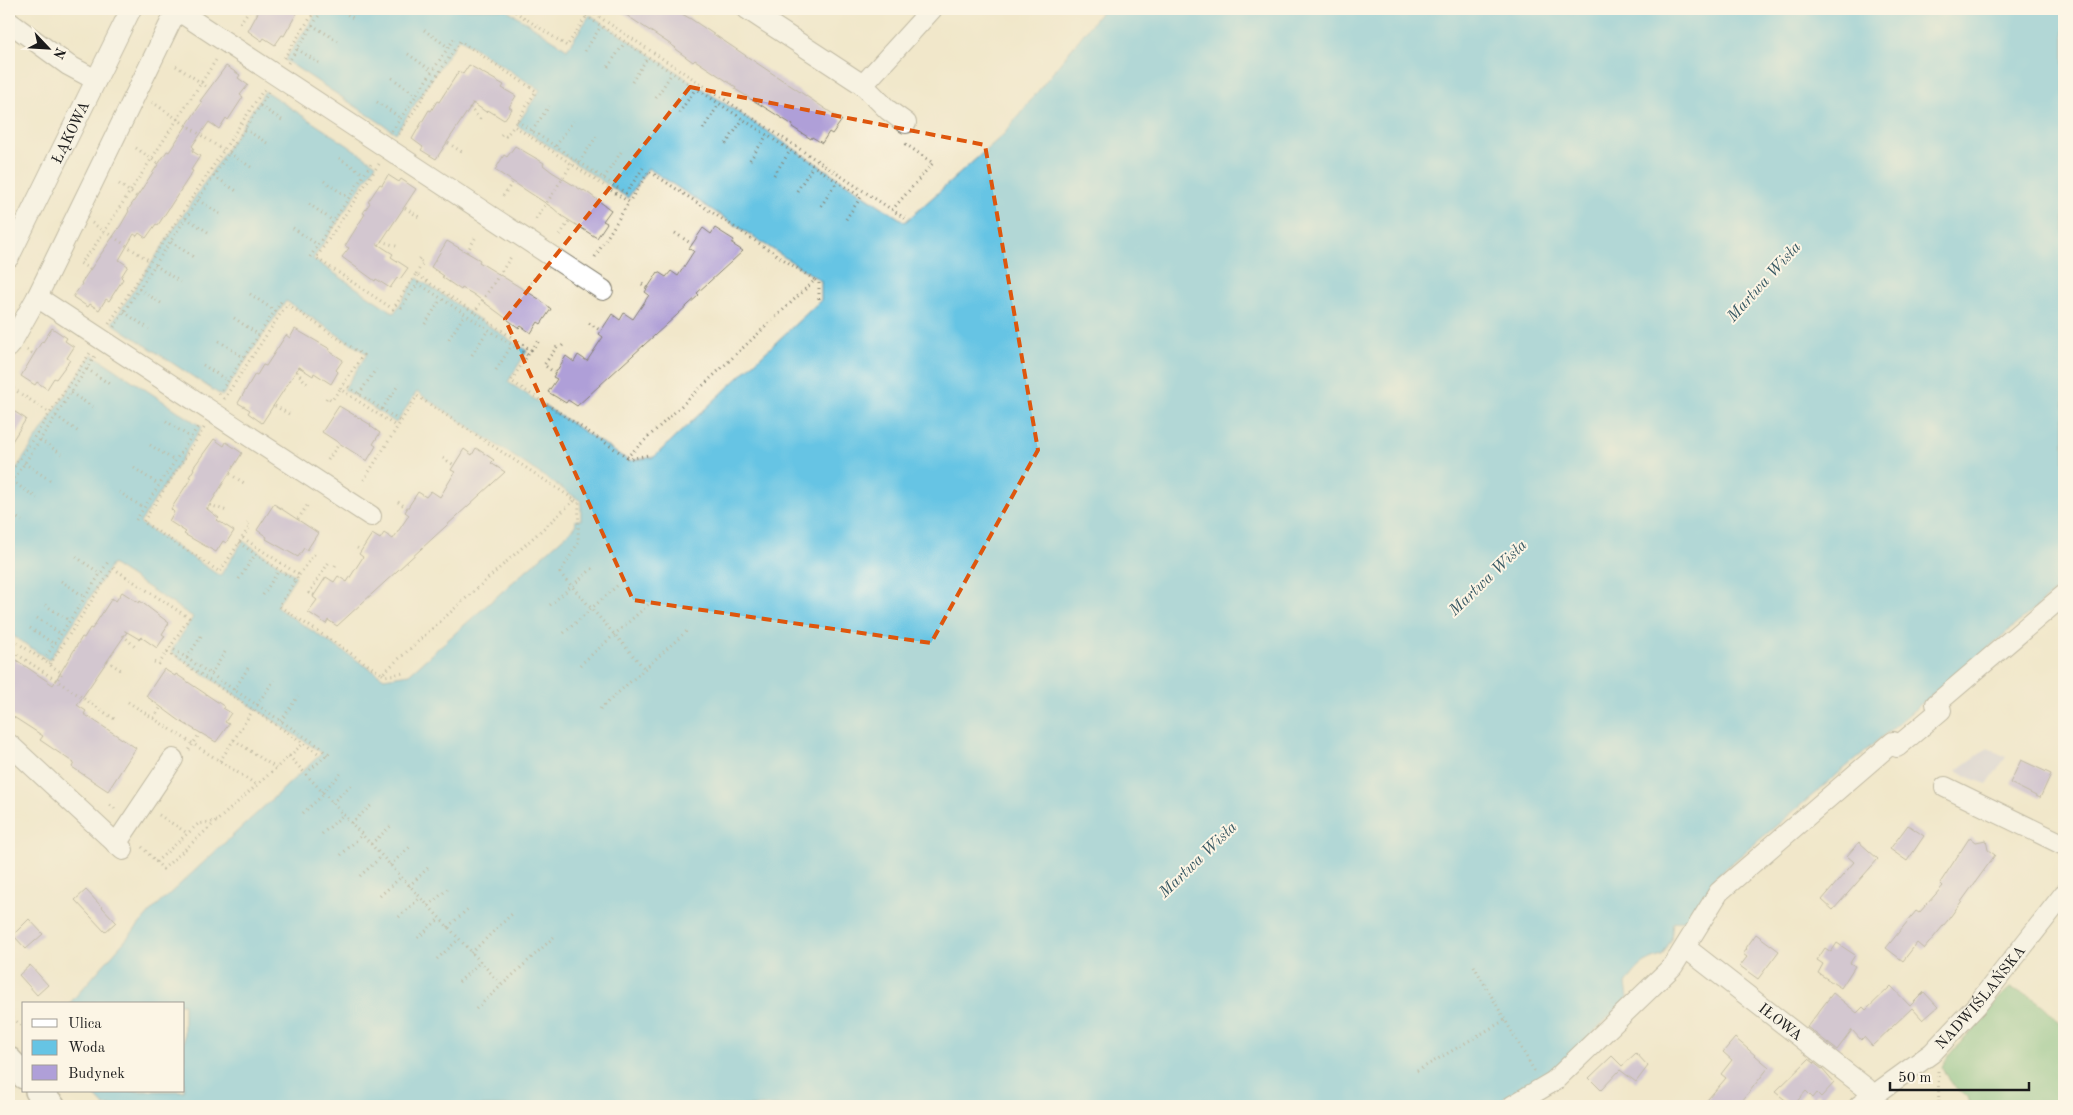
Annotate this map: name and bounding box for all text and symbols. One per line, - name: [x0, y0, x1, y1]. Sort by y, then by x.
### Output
- north arrow: [22, 22, 72, 72]
- text: N: [50, 45, 67, 61]
- street label: ŁĄKOWA: [50, 99, 94, 166]
- water label: Martwa Wisła: [1724, 239, 1805, 326]
- water label: Martwa Wisła: [1446, 537, 1531, 620]
- water label: Martwa Wisła: [1156, 819, 1241, 902]
- street label: NADWIŚLAŃSKA: [1934, 943, 2029, 1053]
- street label: IŁOWA: [1755, 1001, 1805, 1045]
- legend: [22, 1002, 185, 1092]
- text: Ulica: [68, 1017, 102, 1032]
- text: Woda: [68, 1041, 106, 1056]
- scale bar: [1890, 1060, 2029, 1092]
- text: Budynek: [68, 1067, 125, 1082]
- text: 50 m: [1898, 1071, 1932, 1086]

